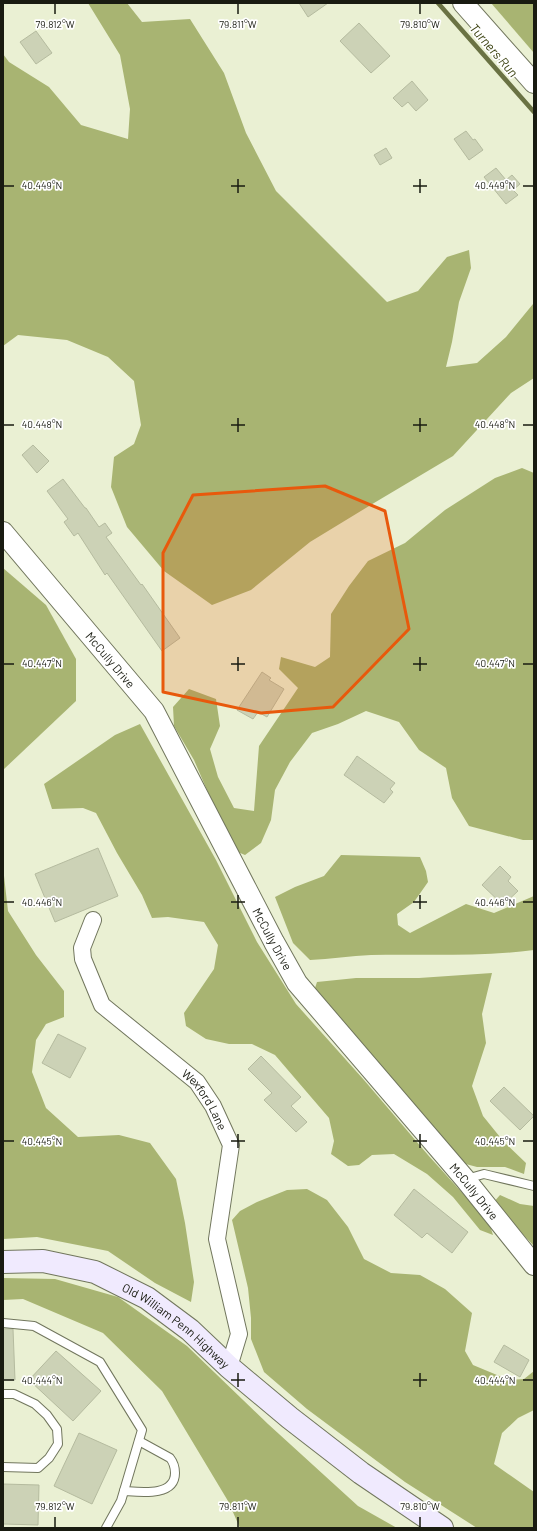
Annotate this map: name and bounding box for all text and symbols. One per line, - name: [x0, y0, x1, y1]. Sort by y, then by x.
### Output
- text: 79.812°W: [35, 18, 75, 30]
- text: 79.811°W: [219, 18, 257, 30]
- text: 79.810°W: [400, 18, 440, 30]
- water label: Turners Run: [466, 20, 522, 80]
- text: 40.449°N: [22, 179, 62, 191]
- text: 40.449°N: [475, 179, 515, 191]
- text: 40.448°N: [22, 418, 62, 430]
- text: 40.448°N: [475, 418, 515, 430]
- street label: McCully Drive: [83, 629, 138, 690]
- text: 40.447°N: [22, 657, 62, 669]
- text: 40.447°N: [475, 657, 515, 669]
- text: 40.446°N: [22, 896, 62, 908]
- text: 40.446°N: [475, 896, 515, 908]
- street label: McCully Drive: [250, 905, 295, 972]
- street label: Wexford Lane: [180, 1066, 230, 1132]
- text: 40.445°N: [22, 1135, 62, 1147]
- text: 40.445°N: [475, 1135, 515, 1147]
- street label: McCully Drive: [447, 1160, 502, 1222]
- street label: Old William Penn Highway: [120, 1280, 233, 1371]
- text: 40.444°N: [21, 1374, 63, 1386]
- text: 40.444°N: [474, 1374, 516, 1386]
- text: 79.812°W: [35, 1500, 75, 1512]
- text: 79.811°W: [219, 1500, 257, 1512]
- text: 79.810°W: [400, 1500, 440, 1512]

